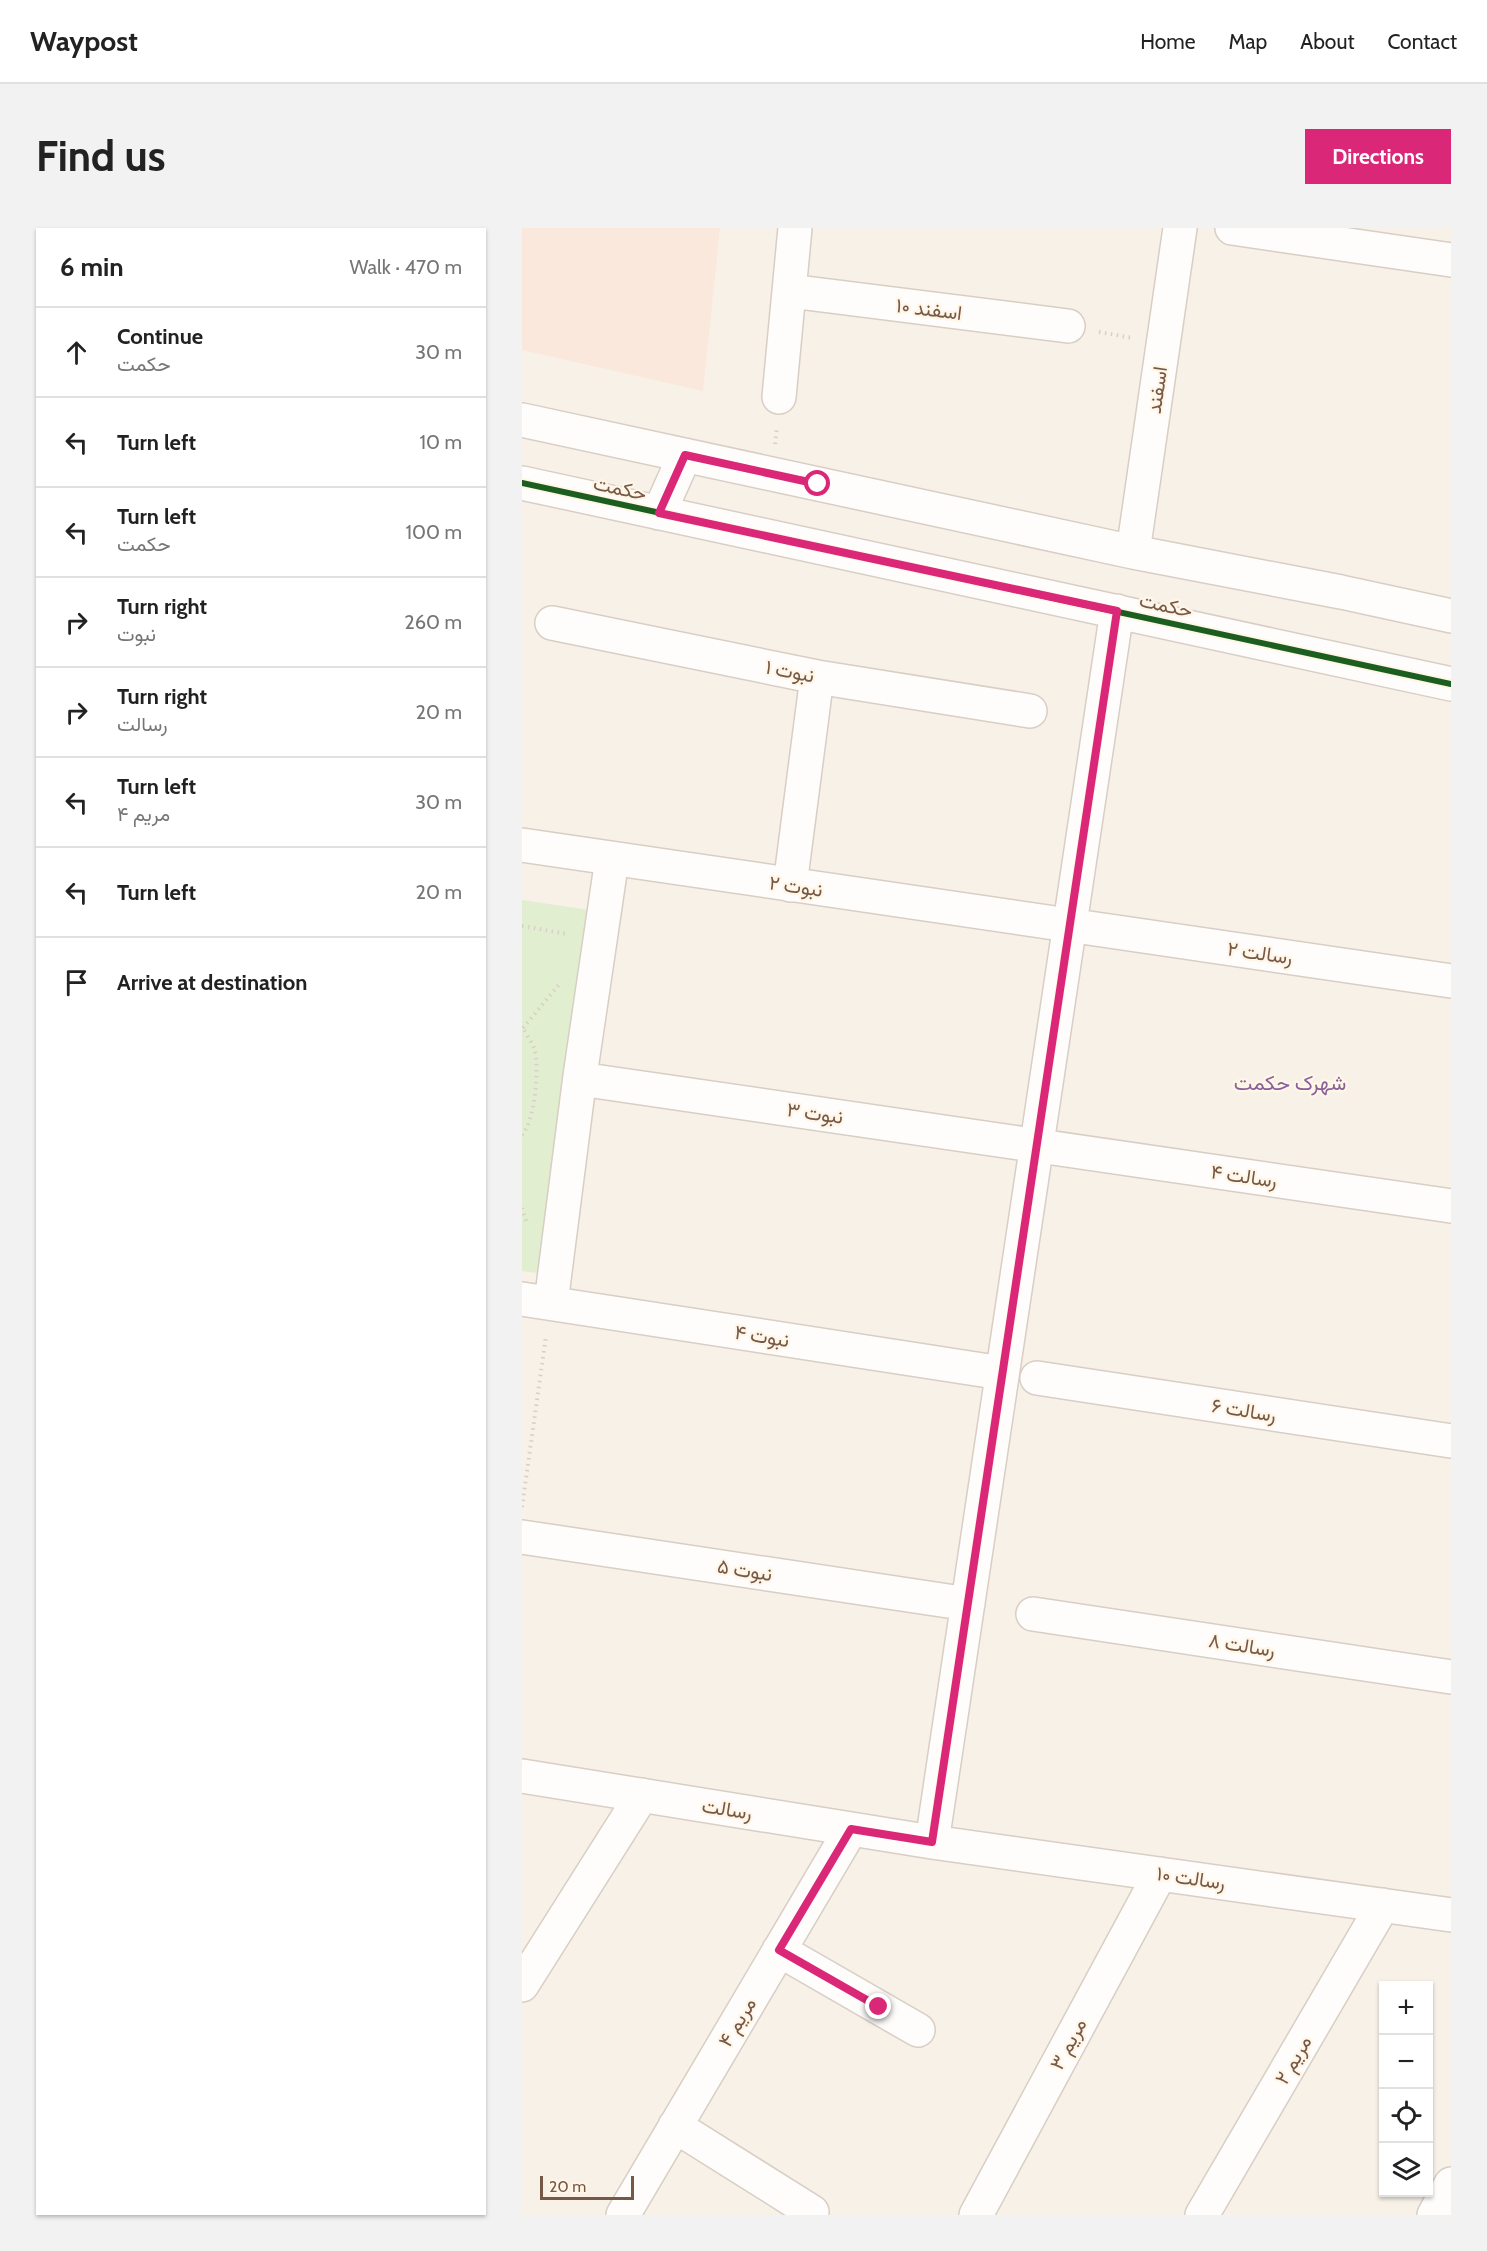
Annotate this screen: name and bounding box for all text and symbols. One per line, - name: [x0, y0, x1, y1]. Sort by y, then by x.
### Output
- text: Waypost: [30, 24, 138, 58]
- text: Home: [1140, 29, 1196, 54]
- text: Map: [1229, 29, 1267, 54]
- text: About: [1300, 29, 1354, 54]
- text: Contact: [1387, 29, 1457, 54]
- button: Directions: [1305, 129, 1451, 184]
- text: Find us: [36, 130, 165, 182]
- text: 6 min: [60, 251, 124, 283]
- text: Walk · 470 m: [349, 255, 462, 279]
- street label: اسفند ۱۰: [895, 293, 963, 325]
- text: Continue: [117, 323, 203, 350]
- icon: ahead: [60, 336, 93, 369]
- text: 30 m: [415, 340, 462, 364]
- text: حکمت: [117, 352, 171, 376]
- street label: اسفند: [1142, 365, 1172, 415]
- icon: left: [60, 426, 93, 459]
- text: Turn left: [117, 429, 196, 456]
- text: 10 m: [419, 430, 462, 454]
- route start: [804, 470, 830, 496]
- street label: حکمت: [591, 471, 649, 505]
- text: Turn left: [117, 503, 196, 530]
- icon: left: [60, 516, 93, 549]
- text: 100 m: [406, 520, 462, 544]
- text: حکمت: [117, 532, 171, 556]
- street label: حکمت: [1137, 588, 1195, 622]
- text: Turn right: [117, 593, 207, 620]
- icon: right: [60, 606, 93, 639]
- text: 260 m: [404, 610, 462, 634]
- text: نبوت: [117, 622, 156, 646]
- street label: نبوت ۱: [763, 655, 816, 688]
- text: Turn right: [117, 683, 207, 710]
- icon: right: [60, 696, 93, 729]
- text: 20 m: [416, 700, 462, 724]
- text: رسالت: [117, 712, 168, 736]
- text: Turn left: [117, 773, 196, 800]
- icon: left: [60, 786, 93, 819]
- text: 30 m: [415, 790, 462, 814]
- text: مریم ۴: [117, 802, 170, 826]
- street label: نبوت ۲: [767, 870, 824, 903]
- icon: left: [60, 876, 93, 909]
- text: Turn left: [117, 879, 196, 906]
- text: 20 m: [416, 880, 462, 904]
- street label: رسالت ۲: [1226, 937, 1294, 970]
- icon: arrive: [60, 966, 93, 999]
- text: Arrive at destination: [117, 969, 307, 996]
- district label: شهرک حکمت: [1234, 1070, 1346, 1096]
- street label: نبوت ۳: [785, 1097, 845, 1130]
- street label: رسالت ۴: [1209, 1159, 1279, 1194]
- street label: نبوت ۴: [733, 1320, 791, 1353]
- street label: رسالت ۶: [1210, 1393, 1278, 1428]
- street label: نبوت ۵: [716, 1554, 774, 1587]
- street label: رسالت ۸: [1207, 1628, 1277, 1663]
- street label: رسالت: [700, 1793, 754, 1826]
- street label: رسالت ۱۰: [1155, 1861, 1227, 1896]
- map controls: [1379, 1981, 1433, 2197]
- button: +: [1379, 1981, 1433, 2035]
- street label: مریم ۴: [713, 1993, 762, 2052]
- route end: [865, 1993, 891, 2019]
- street label: مریم ۳: [1044, 2014, 1092, 2074]
- street label: مریم ۲: [1270, 2031, 1317, 2089]
- button: −: [1379, 2035, 1433, 2089]
- button: locate: [1379, 2089, 1433, 2143]
- button: layers: [1379, 2143, 1433, 2197]
- scale bar: [540, 2173, 634, 2200]
- text: 20 m: [549, 2177, 586, 2196]

